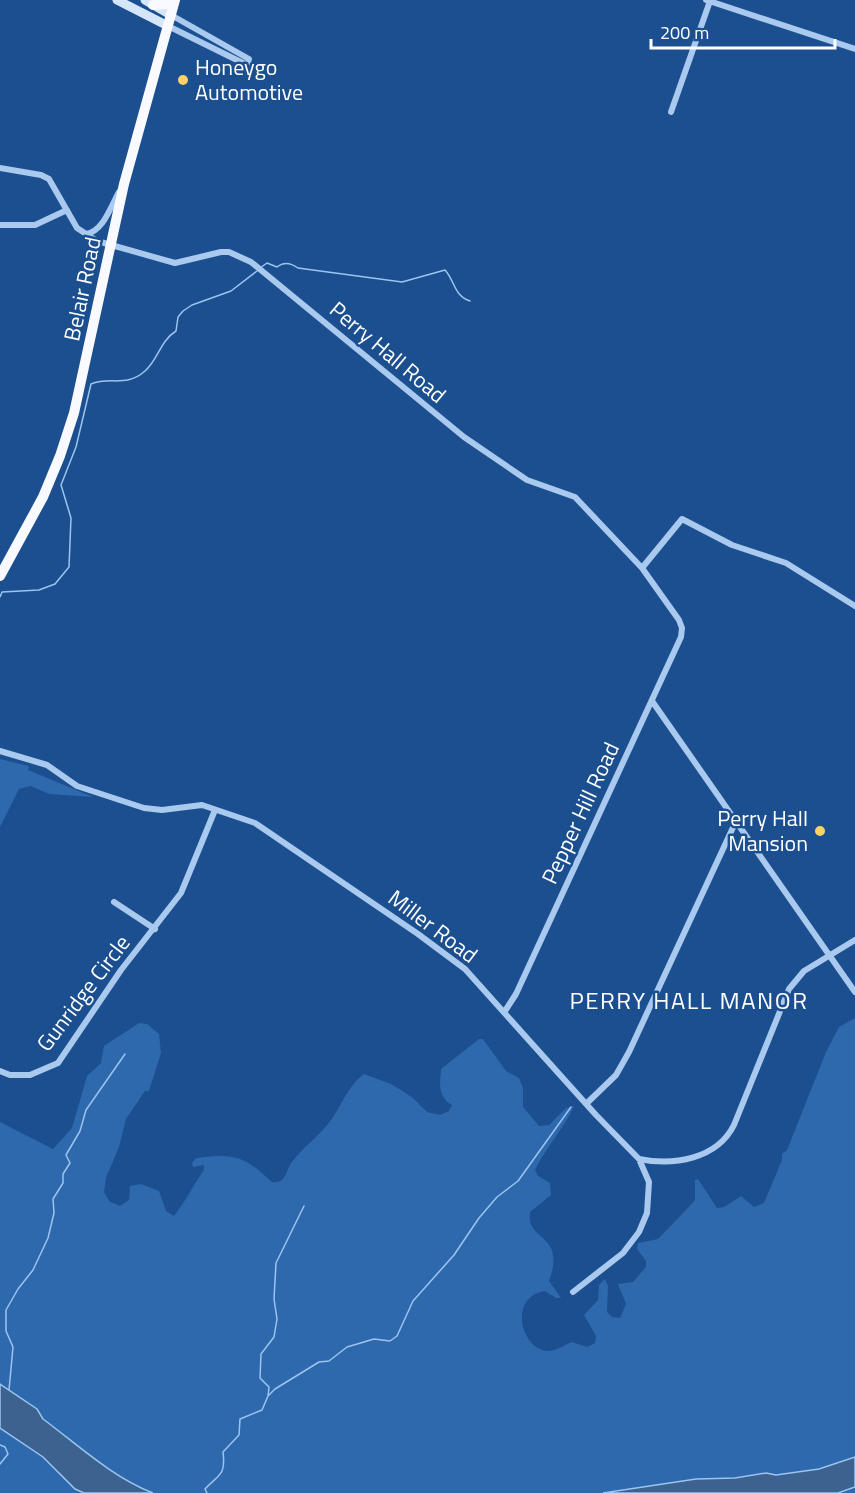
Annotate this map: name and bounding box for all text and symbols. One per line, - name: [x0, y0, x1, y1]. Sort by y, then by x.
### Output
- scale bar: [651, 12, 836, 50]
- text: 200 m: [660, 19, 709, 46]
- place label: Honeygo Automotive: [195, 50, 303, 109]
- marker: Honeygo Automotive: [176, 73, 190, 87]
- street label: Belair Road: [54, 234, 110, 344]
- street label: Perry Hall Road: [322, 293, 454, 411]
- street label: Pepper Hill Road: [532, 736, 628, 890]
- place label: Perry Hall Mansion: [717, 801, 808, 860]
- marker: Perry Hall Mansion: [813, 824, 827, 838]
- street label: Miller Road: [381, 881, 485, 971]
- street label: Gunridge Circle: [28, 928, 138, 1058]
- district label: PERRY HALL MANOR: [570, 982, 808, 1018]

